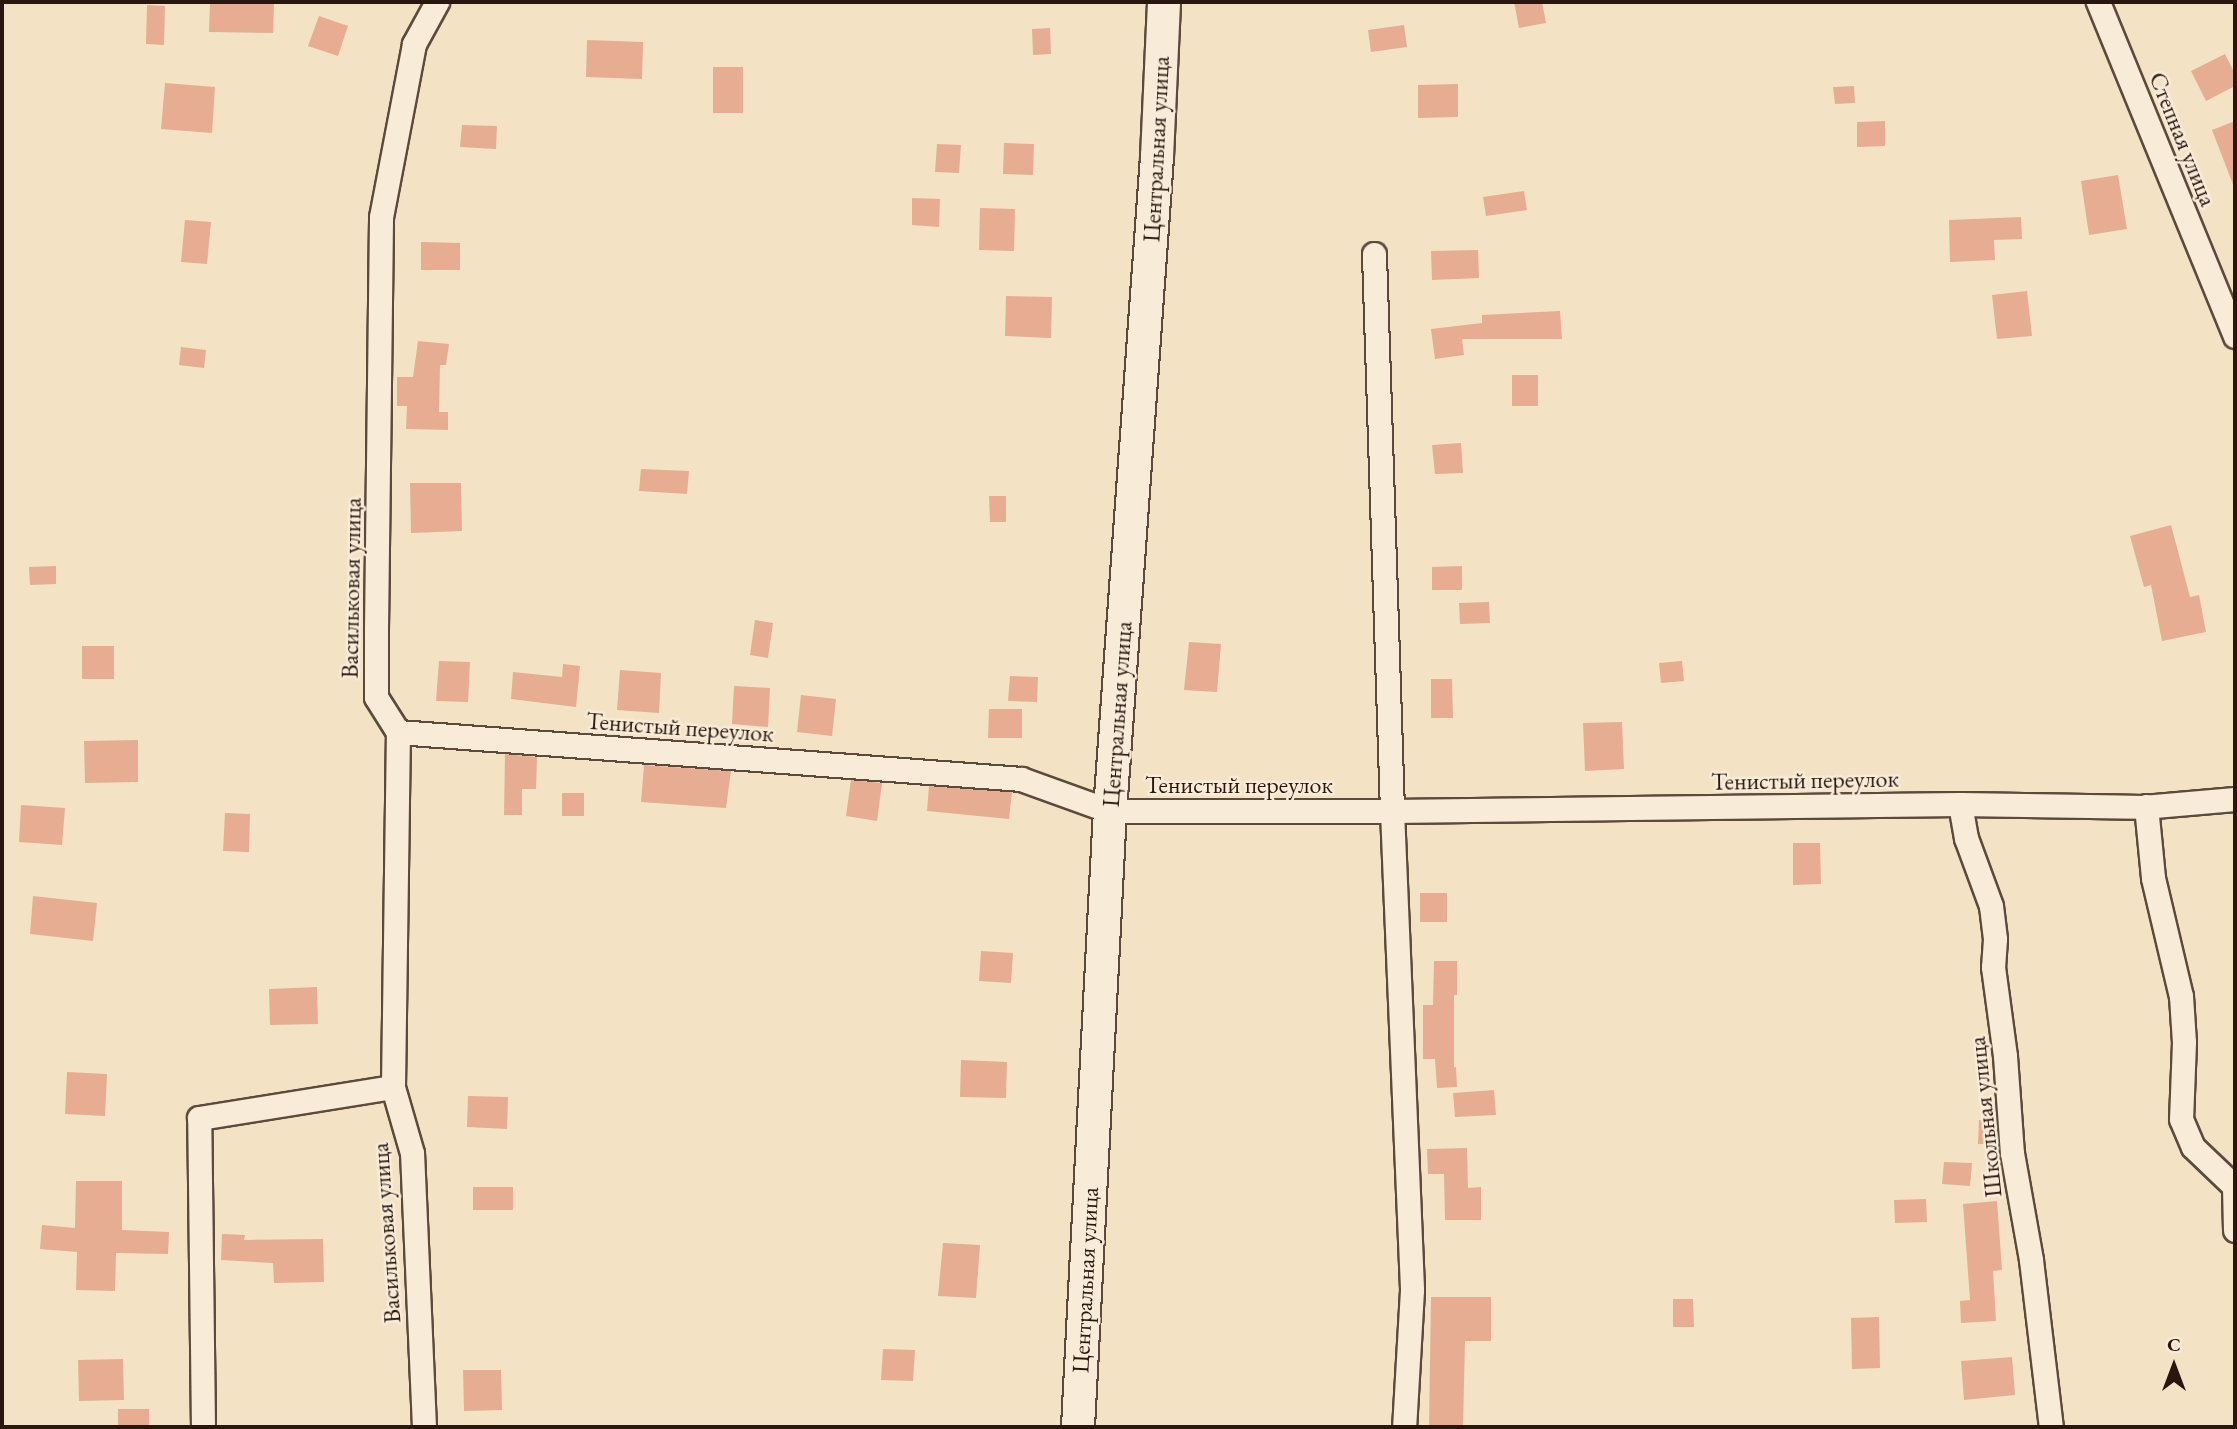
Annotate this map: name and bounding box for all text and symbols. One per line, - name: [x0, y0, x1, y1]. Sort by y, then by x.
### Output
- street label: Центральная улица: [1137, 55, 1175, 243]
- street label: Степная улица: [2143, 68, 2223, 210]
- street label: Васильковая улица: [335, 497, 367, 679]
- street label: Центральная улица: [1096, 620, 1138, 808]
- street label: Тенистый переулок: [585, 706, 775, 748]
- street label: Тенистый переулок: [1711, 764, 1899, 796]
- street label: Тенистый переулок: [1145, 771, 1333, 799]
- street label: Школьная улица: [1962, 1035, 2008, 1199]
- street label: Васильковая улица: [365, 1142, 407, 1324]
- street label: Центральная улица: [1066, 1186, 1104, 1374]
- north arrow: [2139, 1331, 2209, 1401]
- text: С: [2167, 1332, 2181, 1357]

